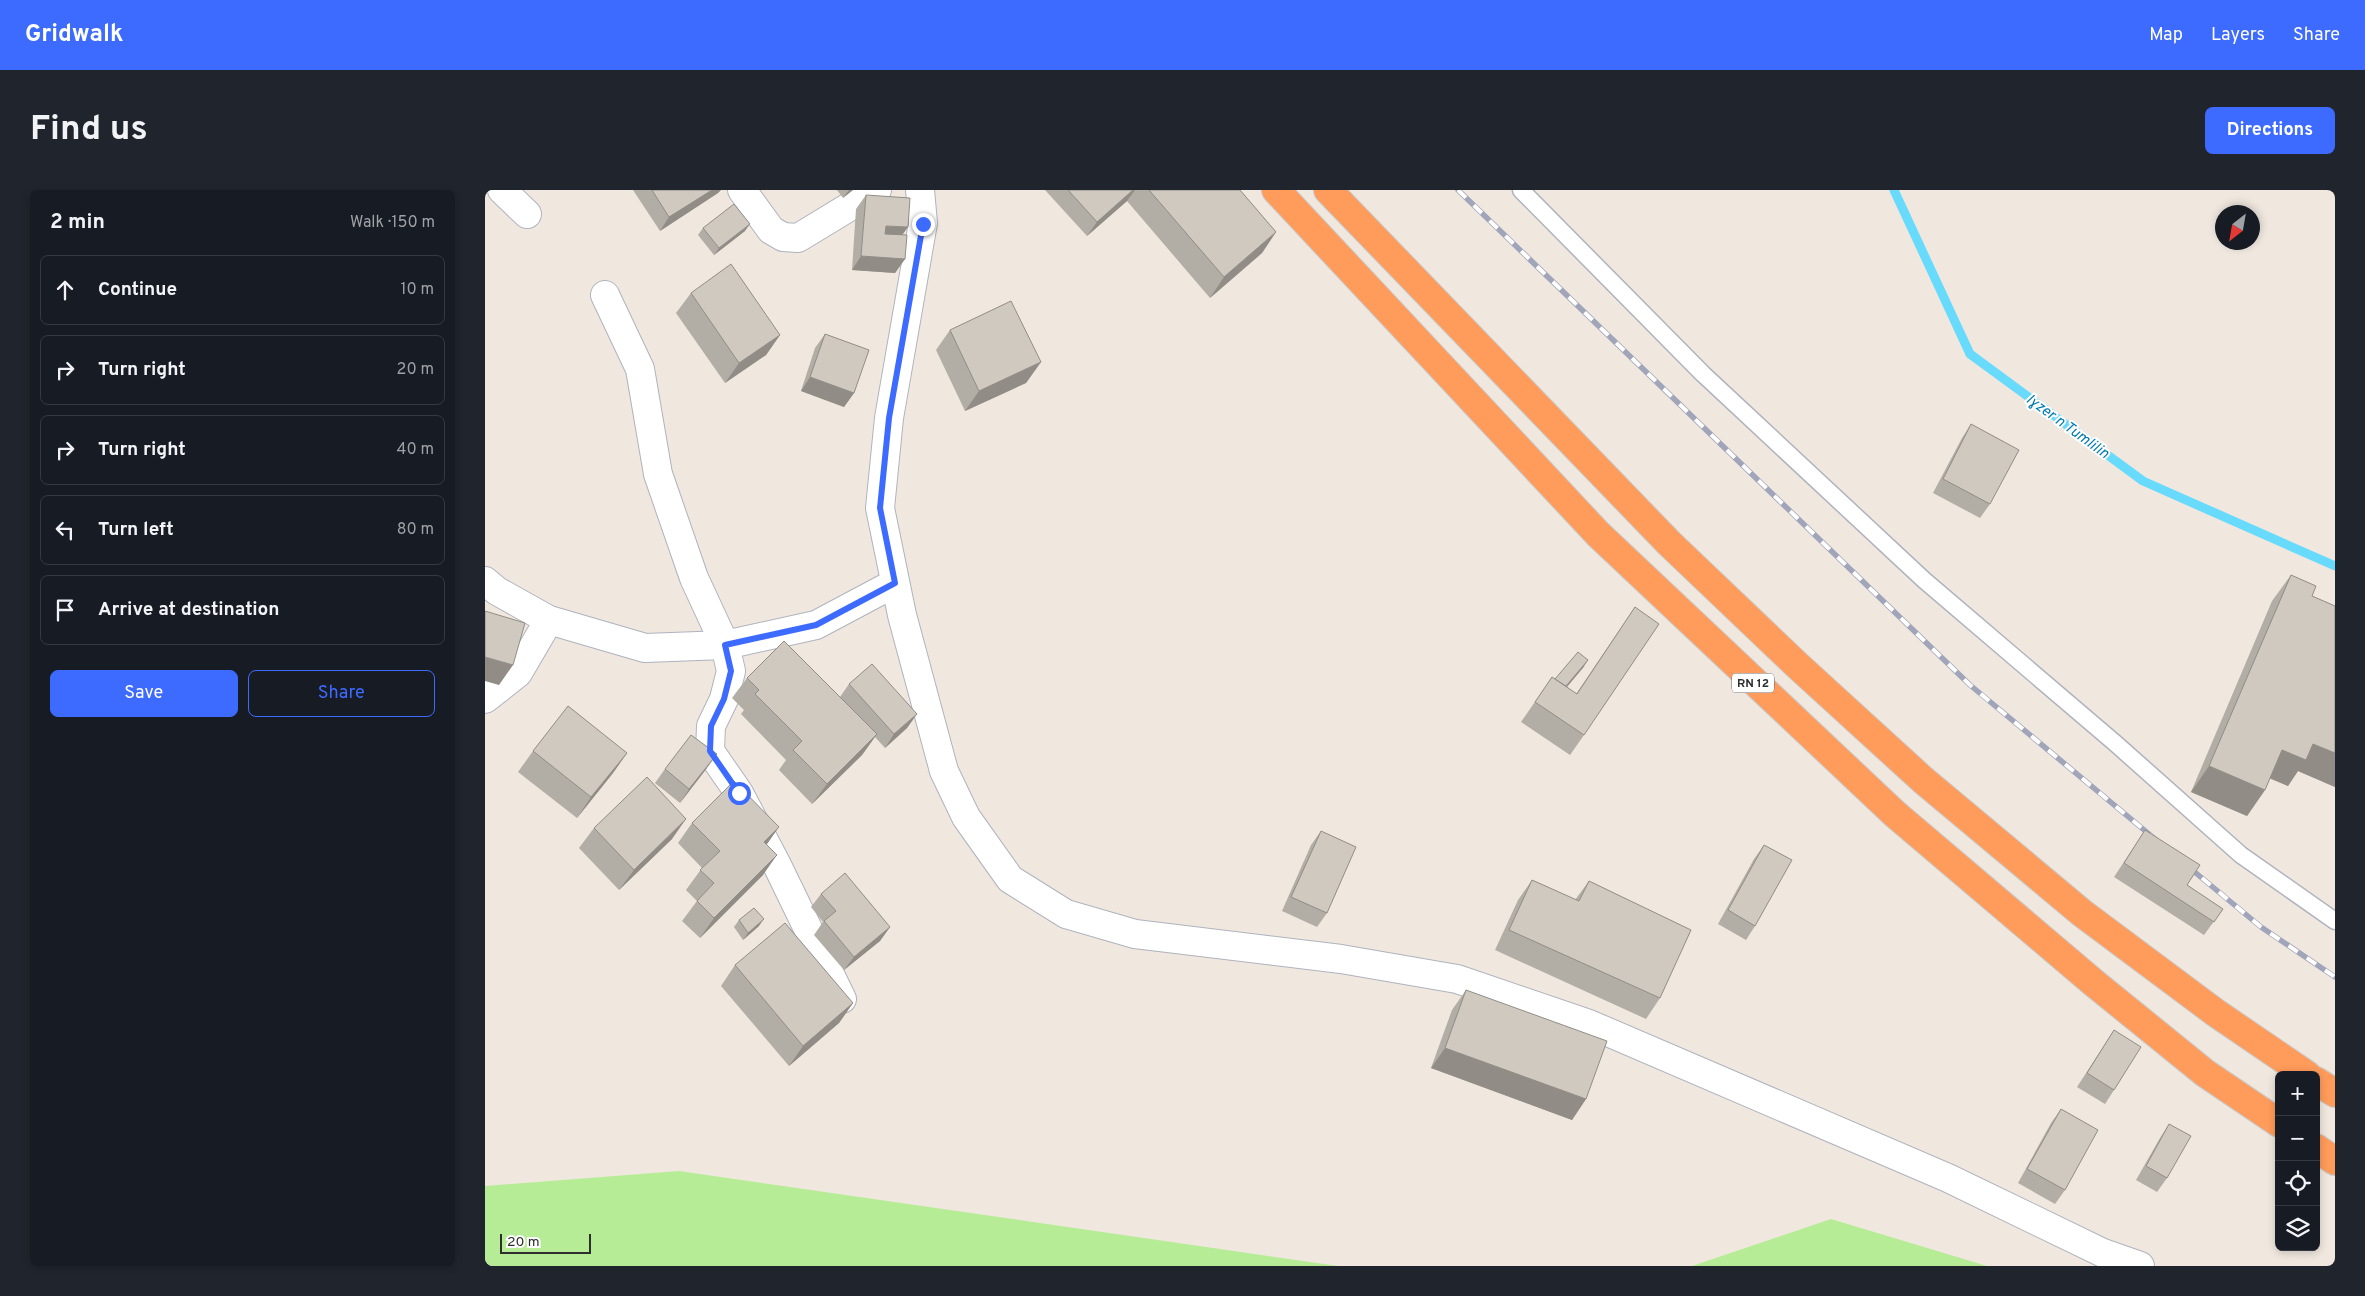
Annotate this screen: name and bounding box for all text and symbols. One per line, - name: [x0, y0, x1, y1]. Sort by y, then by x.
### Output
- text: Gridwalk: [25, 20, 123, 50]
- text: Map: [2149, 24, 2183, 47]
- text: Layers: [2211, 24, 2265, 47]
- text: Share: [2293, 24, 2340, 47]
- button: Directions: [2205, 107, 2335, 154]
- text: Find us: [30, 108, 148, 152]
- north arrow: [2215, 205, 2260, 250]
- text: 2 min: [50, 209, 105, 236]
- text: Walk · 150 m: [350, 213, 435, 233]
- route end: [912, 213, 935, 236]
- icon: ahead: [51, 276, 79, 304]
- text: Continue: [98, 278, 177, 302]
- text: 10 m: [400, 280, 434, 300]
- icon: right: [51, 356, 79, 384]
- text: Turn right: [98, 358, 186, 382]
- text: 20 m: [397, 360, 434, 380]
- water label: Iɣzer n Tumlilin: [2022, 391, 2112, 464]
- icon: right: [51, 436, 79, 464]
- text: Turn right: [98, 438, 186, 462]
- text: 40 m: [396, 440, 434, 460]
- icon: left: [51, 516, 79, 544]
- text: Turn left: [98, 518, 174, 542]
- text: 80 m: [397, 520, 434, 540]
- icon: arrive: [51, 596, 79, 624]
- text: Arrive at destination: [98, 598, 279, 622]
- button: Save: [50, 670, 238, 717]
- button: Share: [248, 670, 435, 717]
- road number: RN 12: [1732, 673, 1774, 692]
- route start: [728, 782, 751, 805]
- map controls: [2275, 1071, 2320, 1251]
- button: +: [2275, 1071, 2320, 1116]
- button: −: [2275, 1116, 2320, 1161]
- button: locate: [2275, 1161, 2320, 1206]
- button: layers: [2275, 1206, 2320, 1251]
- scale bar: [500, 1231, 591, 1254]
- text: 20 m: [507, 1234, 540, 1251]

